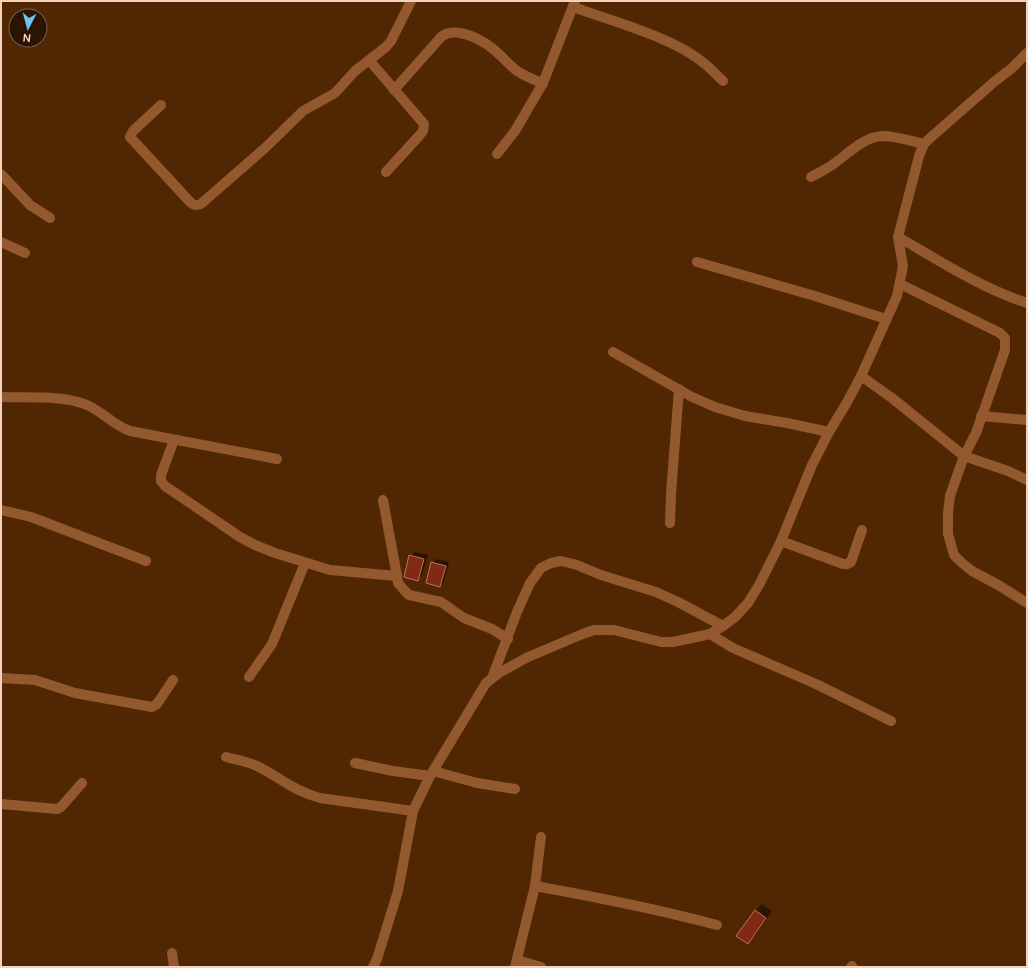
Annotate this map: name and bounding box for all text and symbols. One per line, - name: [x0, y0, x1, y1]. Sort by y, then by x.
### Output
- north arrow: [8, 8, 48, 48]
- text: N: [22, 31, 32, 45]

